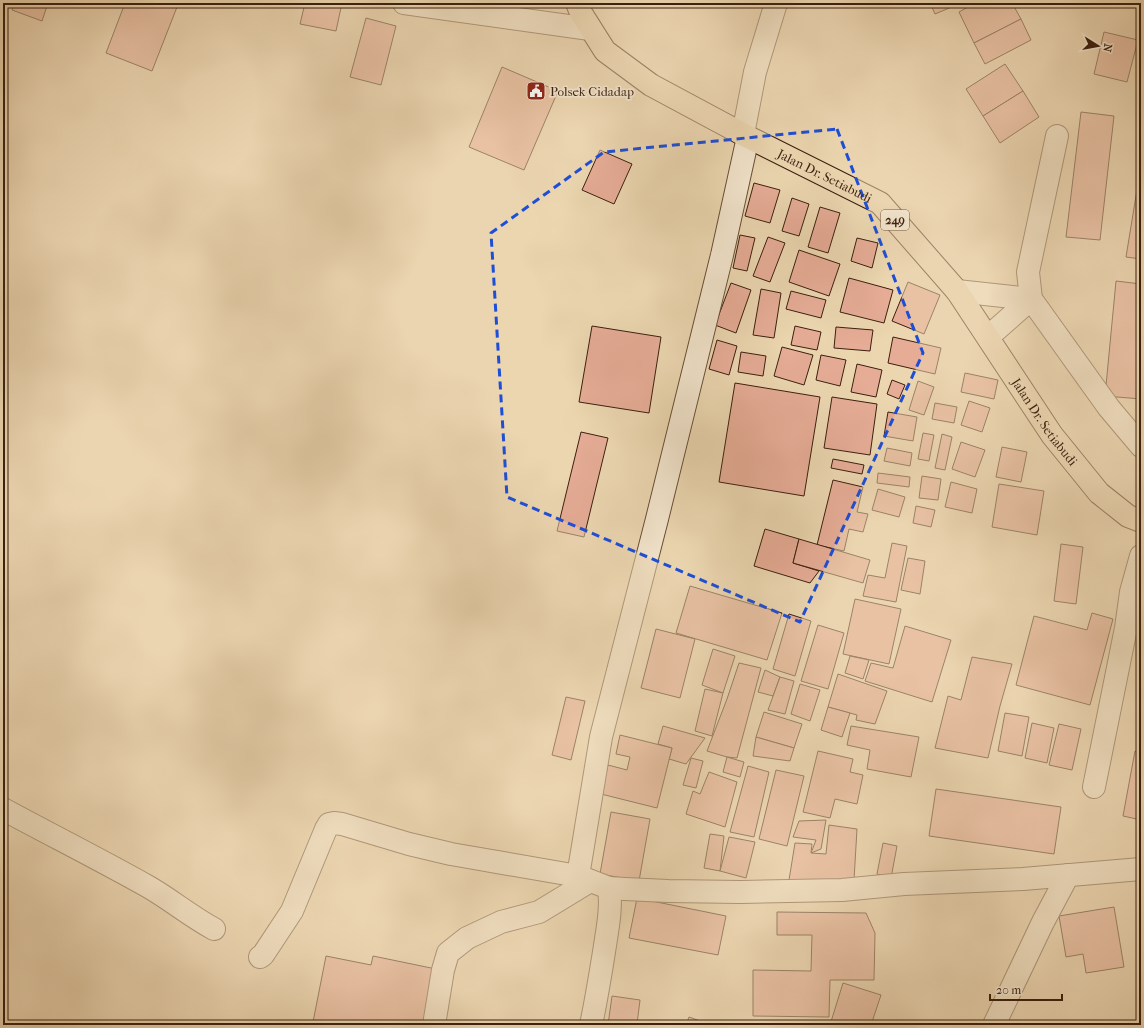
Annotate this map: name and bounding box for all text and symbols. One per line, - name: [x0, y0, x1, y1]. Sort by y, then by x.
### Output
- north arrow: [1078, 26, 1118, 66]
- text: N: [1100, 42, 1115, 54]
- public building icon: Polsek Cidadap: [525, 80, 547, 102]
- place label: Polsek Cidadap: [550, 84, 634, 99]
- street label: Jalan Dr. Setiabudi: [774, 145, 875, 205]
- road number: 249: [881, 210, 909, 230]
- street label: Jalan Dr. Setiabudi: [1008, 374, 1081, 468]
- scale bar: [990, 976, 1062, 1002]
- text: 20 m: [996, 983, 1021, 997]

